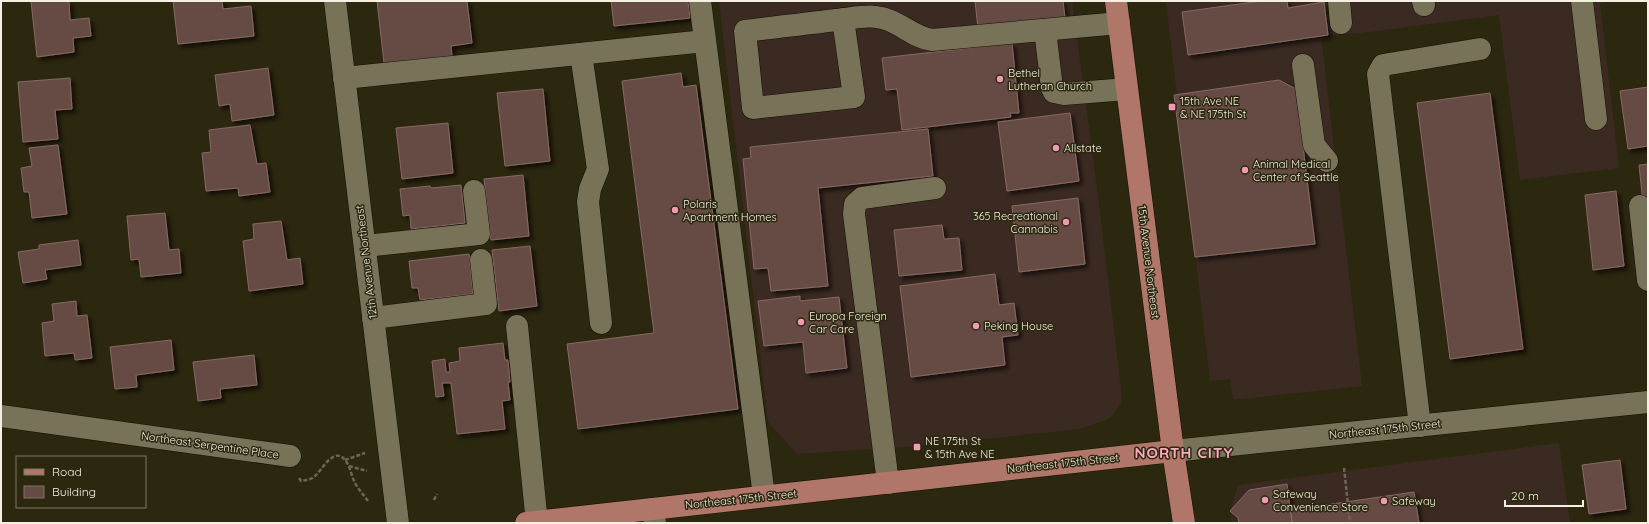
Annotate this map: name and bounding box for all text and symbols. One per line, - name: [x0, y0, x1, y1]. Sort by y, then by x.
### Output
- place label: Bethel Lutheran Church: [1008, 66, 1092, 93]
- marker: Bethel Lutheran Church: [995, 74, 1005, 84]
- place label: 15th Ave NE & NE 175th St: [1180, 94, 1247, 121]
- marker: 15th Ave NE & NE 175th St: [1167, 102, 1177, 112]
- place label: Allstate: [1064, 141, 1102, 155]
- marker: Allstate: [1051, 143, 1061, 153]
- place label: Animal Medical Center of Seattle: [1253, 157, 1339, 184]
- marker: Animal Medical Center of Seattle: [1240, 165, 1250, 175]
- place label: Polaris Apartment Homes: [683, 197, 777, 224]
- street label: 12th Avenue Northeast: [352, 204, 380, 320]
- street label: 15th Avenue Northeast: [1135, 204, 1163, 320]
- marker: Polaris Apartment Homes: [670, 205, 680, 215]
- place label: 365 Recreational Cannabis: [973, 209, 1058, 236]
- marker: 365 Recreational Cannabis: [1061, 217, 1071, 227]
- place label: Europa Foreign Car Care: [809, 309, 887, 336]
- marker: Europa Foreign Car Care: [796, 317, 806, 327]
- place label: Peking House: [984, 319, 1053, 333]
- marker: Peking House: [971, 321, 981, 331]
- street label: Northeast 175th Street: [1328, 416, 1442, 442]
- street label: Northeast Serpentine Place: [140, 428, 280, 462]
- place label: NE 175th St & 15th Ave NE: [925, 434, 995, 461]
- marker: NE 175th St & 15th Ave NE: [912, 442, 922, 452]
- district label: NORTH CITY: [1135, 443, 1233, 462]
- street label: Northeast 175th Street: [1006, 450, 1120, 476]
- legend: [16, 456, 146, 508]
- text: Road: [52, 464, 82, 479]
- scale bar: [1505, 482, 1583, 508]
- text: Building: [52, 484, 96, 499]
- street label: Northeast 175th Street: [684, 486, 798, 512]
- place label: Safeway Convenience Store: [1273, 487, 1368, 514]
- text: 20 m: [1511, 488, 1539, 503]
- place label: Safeway: [1392, 494, 1436, 508]
- marker: Safeway Convenience Store: [1260, 495, 1270, 505]
- marker: Safeway: [1379, 496, 1389, 506]

